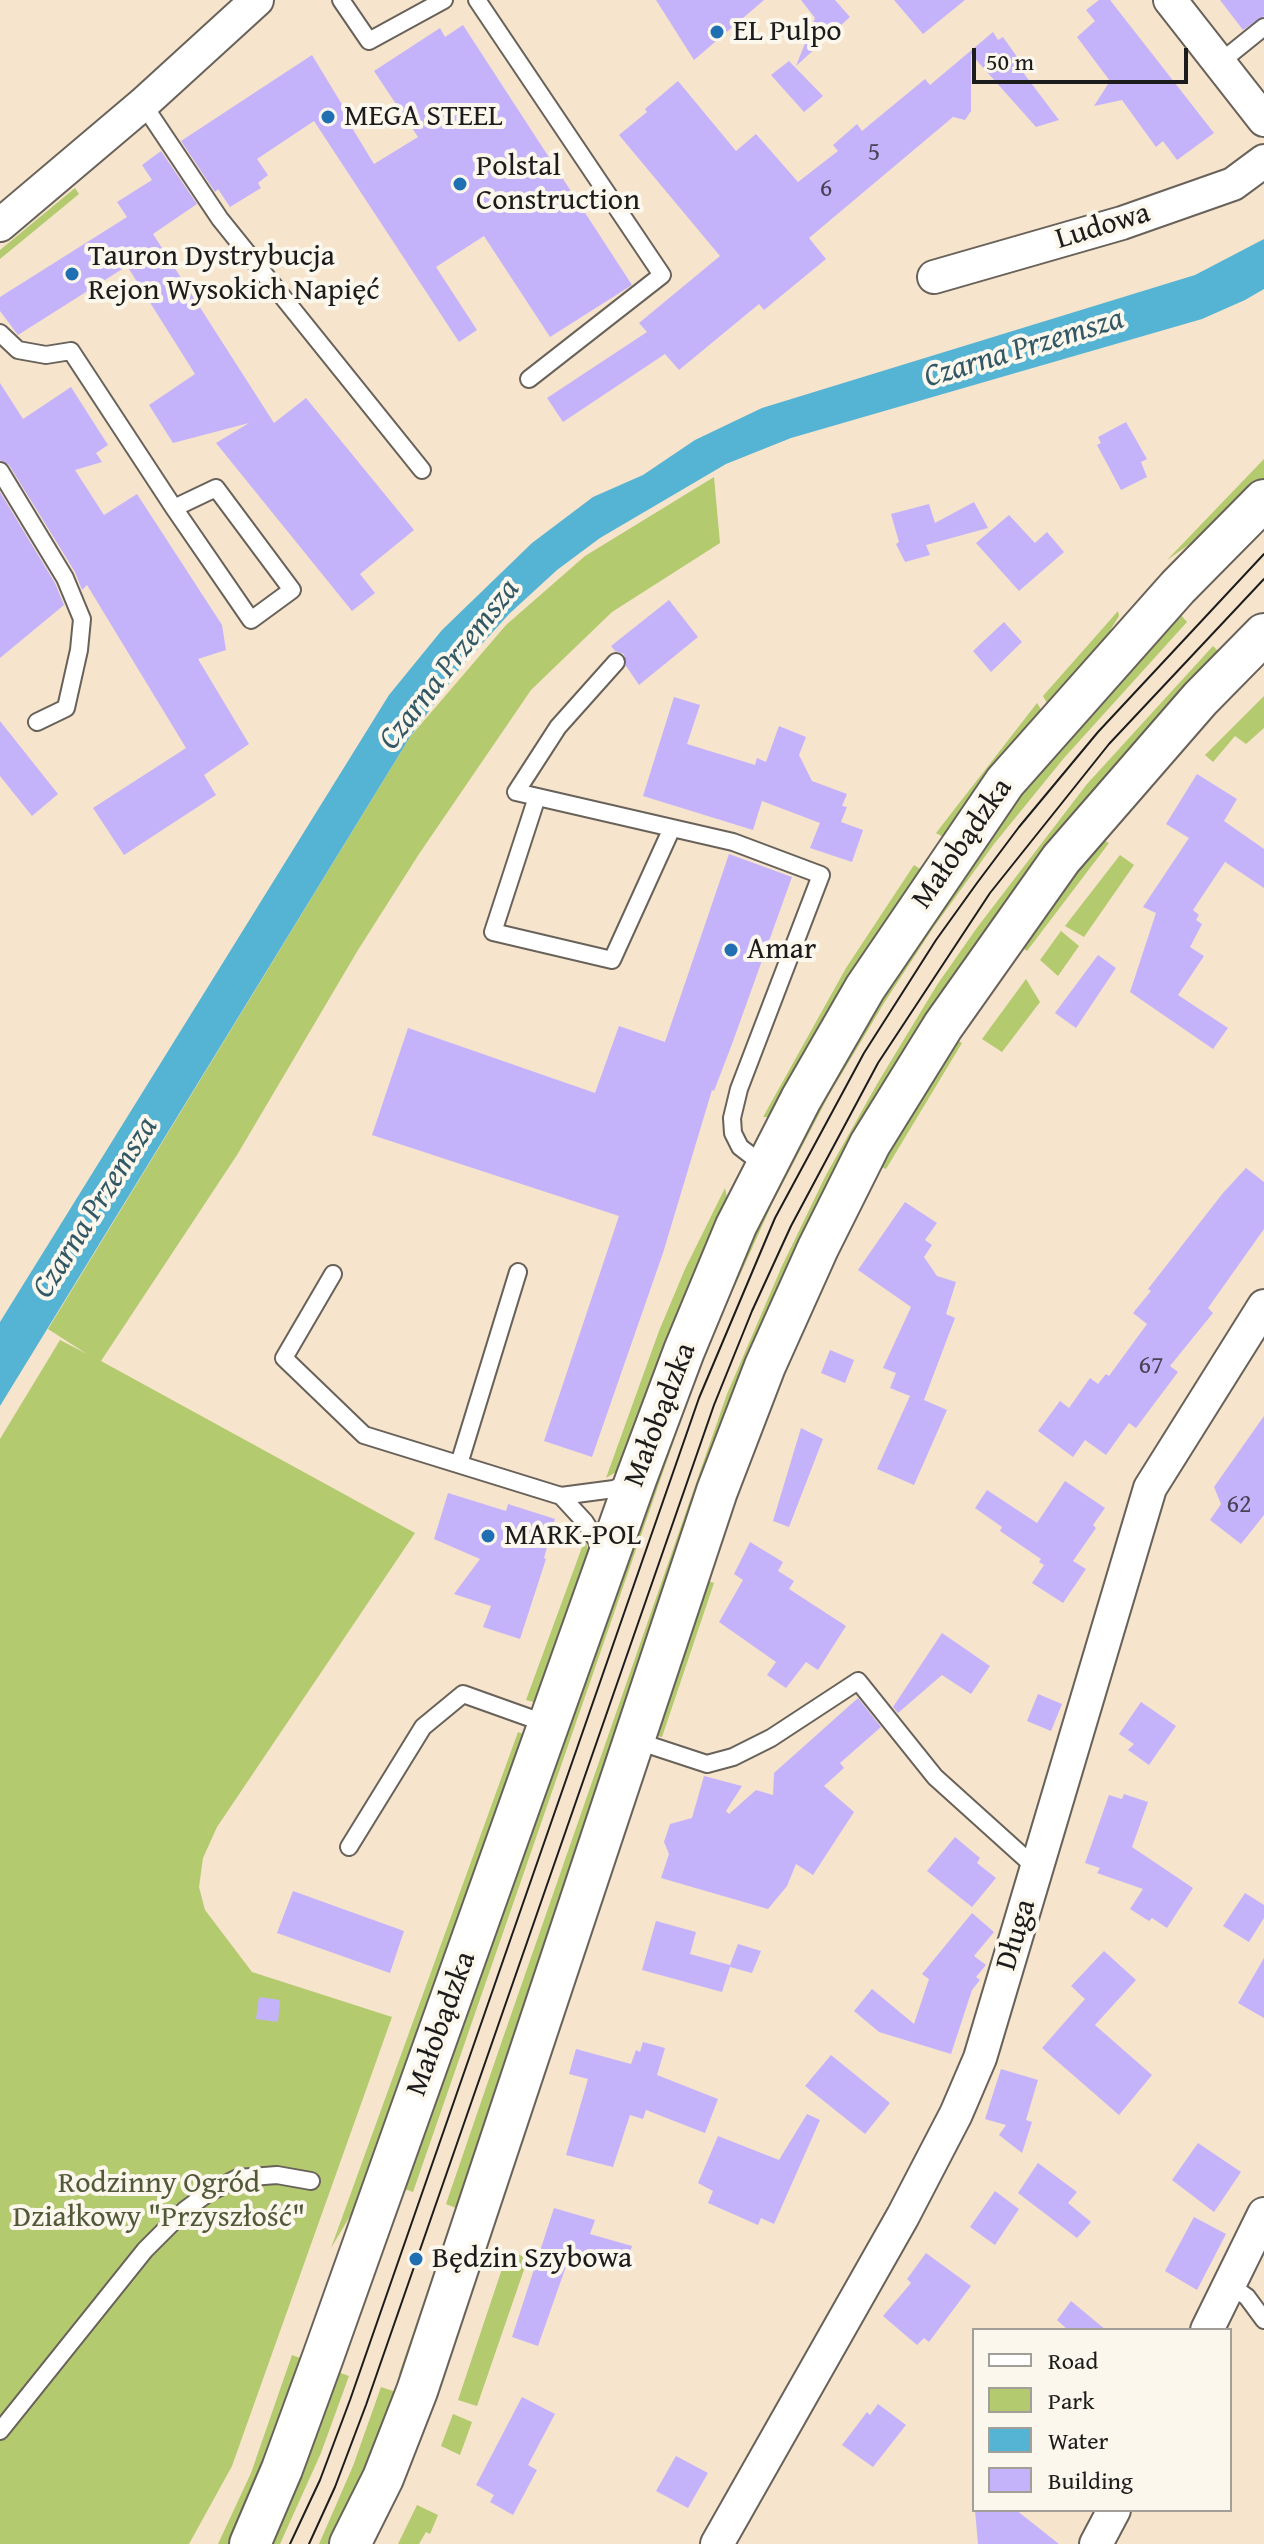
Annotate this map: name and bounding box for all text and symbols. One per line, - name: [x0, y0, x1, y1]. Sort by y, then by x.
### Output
- place label: EL Pulpo: [733, 14, 842, 50]
- marker: EL Pulpo: [708, 23, 726, 41]
- scale bar: [976, 32, 1192, 82]
- text: 50 m: [986, 44, 1034, 79]
- place label: MEGA STEEL: [344, 99, 503, 135]
- marker: MEGA STEEL: [319, 108, 337, 126]
- house number: 5: [868, 137, 880, 169]
- place label: Polstal Construction: [476, 149, 640, 220]
- house number: 6: [820, 173, 832, 205]
- marker: Polstal Construction: [451, 175, 469, 193]
- street label: Ludowa: [1051, 196, 1155, 258]
- place label: Tauron Dystrybucja Rejon Wysokich Napięć: [88, 239, 380, 310]
- marker: Tauron Dystrybucja Rejon Wysokich Napięć: [63, 265, 81, 283]
- water label: Czarna Przemsza: [920, 300, 1128, 398]
- water label: Czarna Przemsza: [371, 572, 529, 758]
- street label: Małobądzka: [905, 772, 1021, 916]
- place label: Amar: [747, 932, 816, 968]
- marker: Amar: [722, 941, 740, 959]
- water label: Czarna Przemsza: [25, 1110, 167, 1306]
- street label: Małobądzka: [617, 1338, 705, 1492]
- house number: 67: [1138, 1350, 1164, 1382]
- house number: 62: [1226, 1489, 1252, 1521]
- place label: MARK-POL: [504, 1518, 641, 1554]
- marker: MARK-POL: [479, 1527, 497, 1545]
- street label: Długa: [989, 1895, 1045, 1975]
- street label: Małobądzka: [399, 1947, 485, 2101]
- park label: Rodzinny Ogród Działkowy "Przyszłość": [13, 2166, 305, 2236]
- place label: Będzin Szybowa: [432, 2241, 632, 2277]
- marker: Będzin Szybowa: [407, 2250, 425, 2268]
- legend: [972, 2328, 1232, 2512]
- text: Road: [1048, 2343, 1098, 2378]
- text: Park: [1048, 2383, 1094, 2418]
- text: Water: [1048, 2423, 1108, 2458]
- text: Building: [1048, 2463, 1133, 2498]

